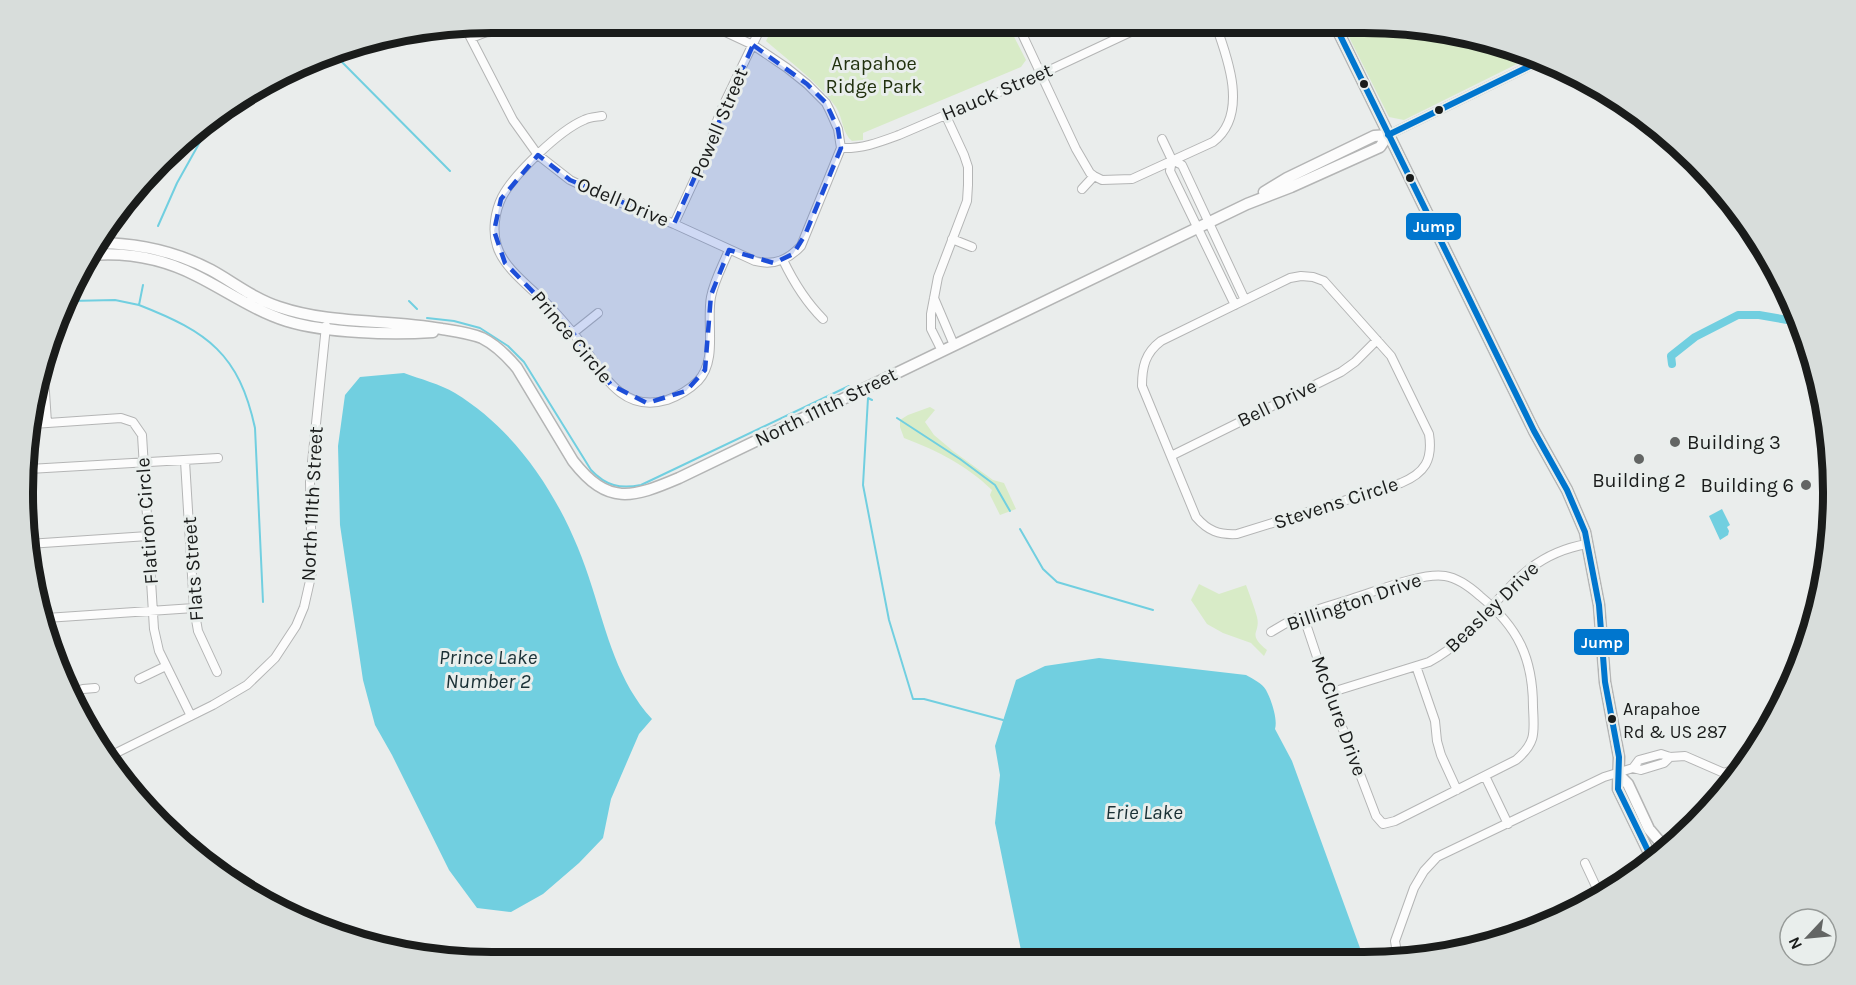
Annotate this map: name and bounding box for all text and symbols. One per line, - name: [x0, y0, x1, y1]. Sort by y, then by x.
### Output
- park label: Arapahoe Ridge Park: [826, 52, 922, 98]
- street label: Hauck Street: [938, 58, 1056, 126]
- street label: Powell Street: [685, 64, 753, 182]
- unlabelled marker: [1358, 78, 1370, 90]
- unlabelled marker: [1433, 104, 1445, 116]
- street label: Odell Drive: [574, 172, 672, 232]
- unlabelled marker: [1404, 172, 1416, 184]
- line badge: Jump: [1405, 212, 1462, 241]
- text: Jump: [1413, 217, 1455, 236]
- street label: Prince Circle: [527, 286, 617, 388]
- street label: North 111th Street: [751, 362, 901, 451]
- street label: Bell Drive: [1234, 374, 1320, 432]
- street label: North 111th Street: [296, 425, 328, 582]
- place label: Building 3: [1687, 431, 1781, 454]
- marker: Building 3: [1668, 435, 1682, 449]
- marker: Building 2: [1632, 452, 1646, 466]
- street label: Flatiron Circle: [131, 457, 163, 585]
- place label: Building 2: [1592, 469, 1686, 492]
- street label: Stevens Circle: [1271, 472, 1401, 534]
- place label: Building 6: [1701, 474, 1794, 497]
- marker: Building 6: [1799, 478, 1813, 492]
- street label: Flats Street: [178, 515, 208, 622]
- street label: Beasley Drive: [1441, 557, 1543, 657]
- street label: Billington Drive: [1284, 568, 1424, 636]
- line badge: Jump: [1573, 628, 1630, 656]
- text: Jump: [1581, 633, 1623, 652]
- water label: Prince Lake Number 2: [439, 645, 538, 693]
- street label: McClure Drive: [1307, 653, 1371, 779]
- place label: Arapahoe Rd & US 287: [1623, 698, 1727, 743]
- marker: Arapahoe Rd & US 287: [1606, 713, 1618, 725]
- water label: Erie Lake: [1105, 800, 1183, 824]
- north arrow: [1778, 907, 1838, 967]
- text: N: [1784, 934, 1806, 953]

